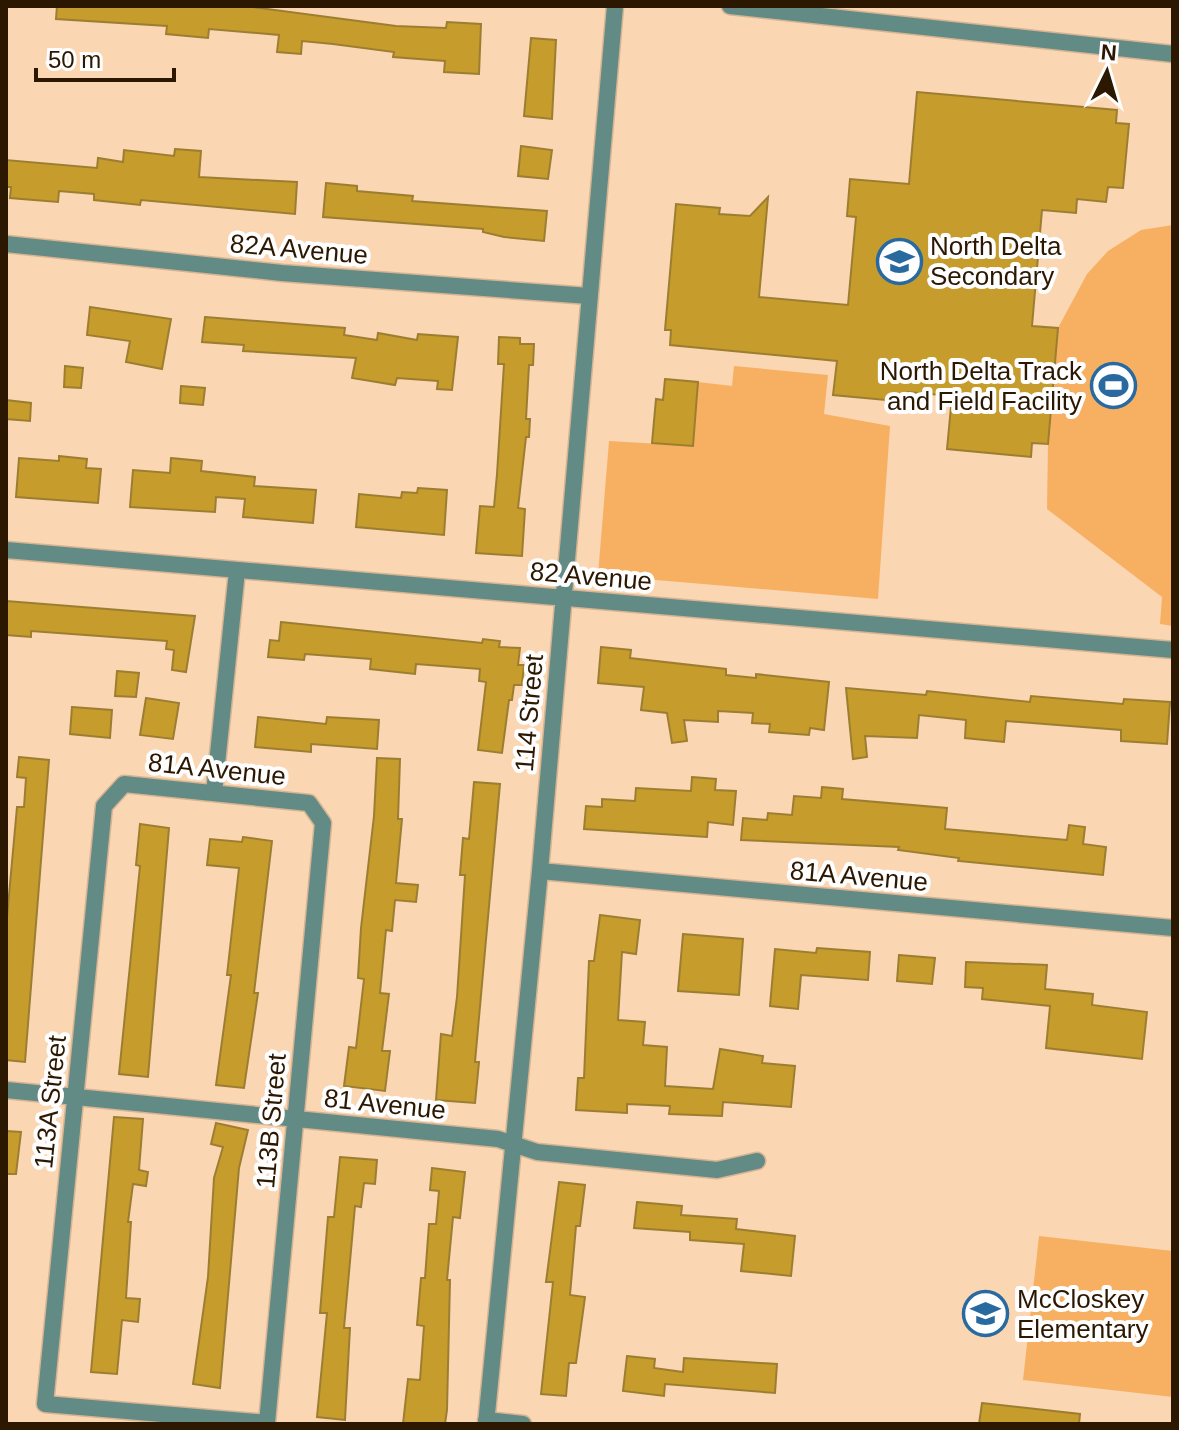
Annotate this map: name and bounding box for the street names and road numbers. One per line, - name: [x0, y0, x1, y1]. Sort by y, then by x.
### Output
- street label: 82A Avenue: [229, 228, 369, 270]
- street label: 82 Avenue: [529, 556, 653, 596]
- street label: 114 Street: [509, 652, 549, 773]
- street label: 81A Avenue: [147, 747, 287, 791]
- street label: 81A Avenue: [789, 855, 929, 897]
- street label: 113A Street: [28, 1033, 72, 1170]
- street label: 113B Street: [250, 1051, 292, 1190]
- street label: 81 Avenue: [323, 1083, 447, 1125]

